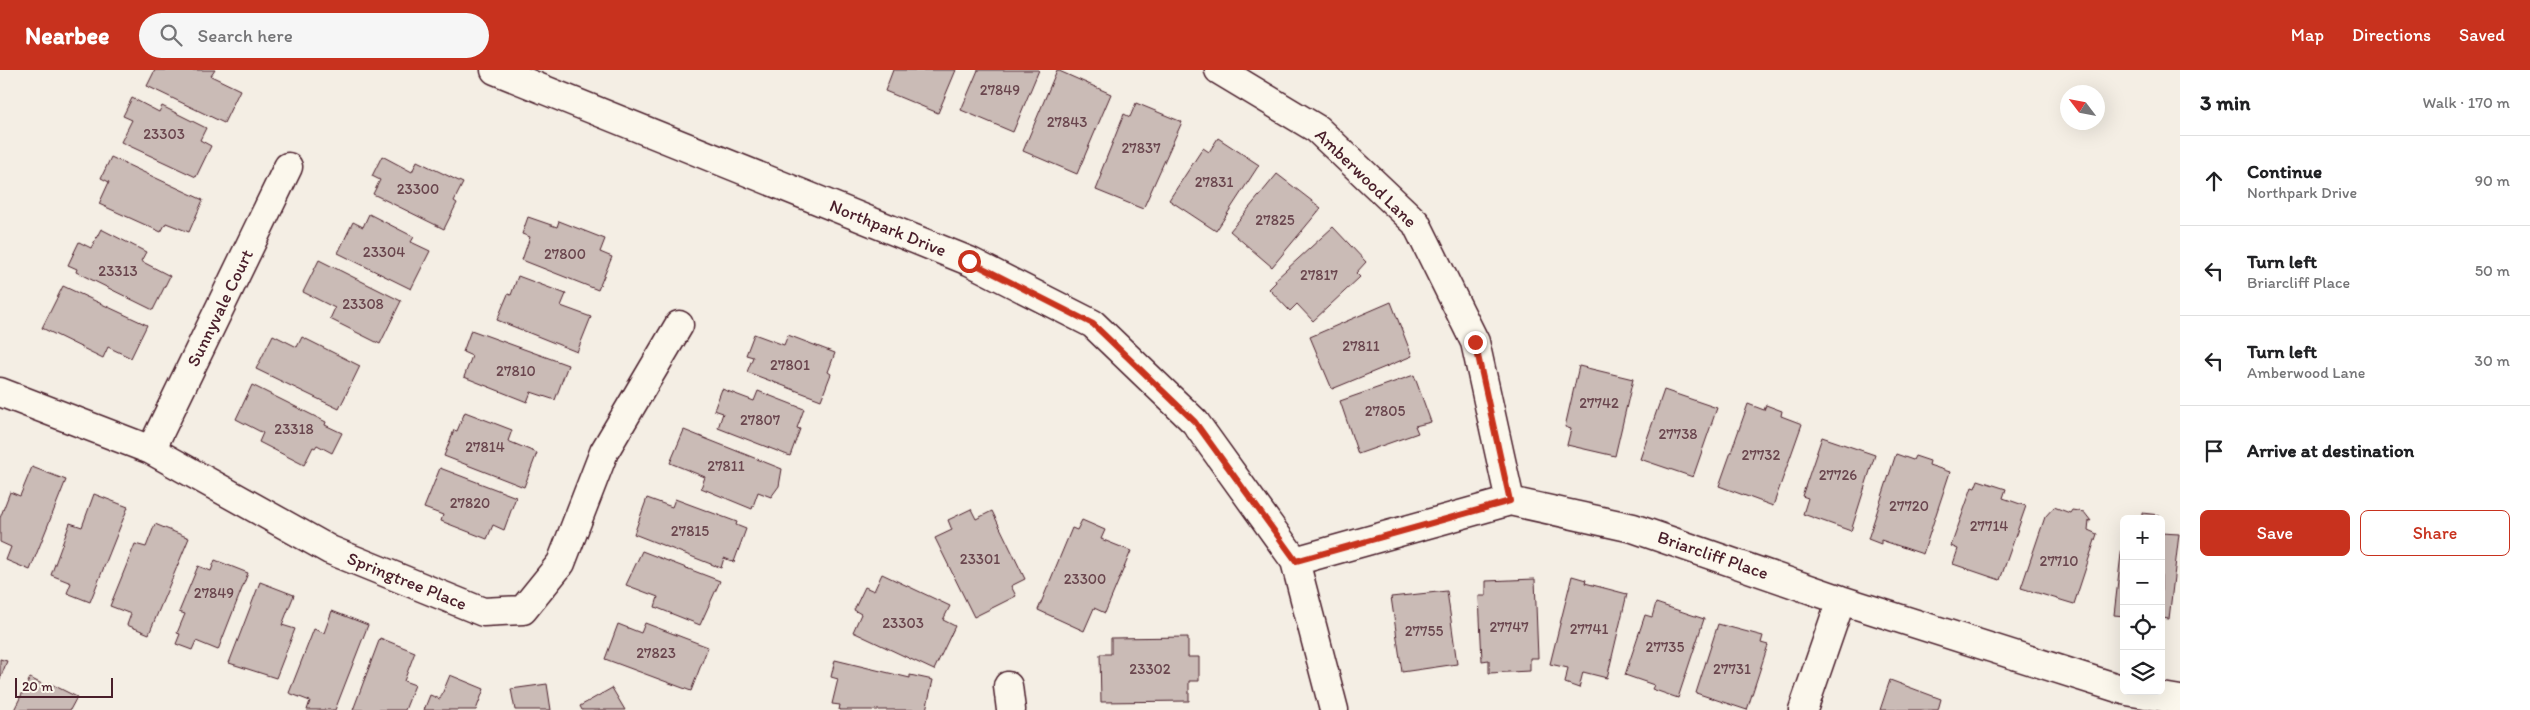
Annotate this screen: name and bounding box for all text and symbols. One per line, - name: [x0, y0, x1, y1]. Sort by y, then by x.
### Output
- search box: [139, 13, 489, 58]
- text: Nearbee: [25, 21, 109, 50]
- icon: search: [157, 21, 185, 49]
- text: Search here: [197, 24, 293, 47]
- text: Map: [2291, 24, 2324, 46]
- text: Directions: [2352, 24, 2431, 46]
- text: Saved: [2459, 24, 2505, 46]
- house number: 27849: [980, 81, 1020, 99]
- north arrow: [2060, 85, 2105, 130]
- text: 3 min: [2200, 90, 2250, 115]
- text: Walk · 170 m: [2423, 93, 2510, 112]
- house number: 27843: [1047, 113, 1087, 131]
- street label: Amberwood Lane: [1310, 124, 1422, 232]
- house number: 23303: [143, 125, 185, 143]
- house number: 27837: [1121, 139, 1161, 157]
- text: Continue: [2247, 160, 2322, 183]
- icon: ahead: [2200, 167, 2228, 195]
- text: 90 m: [2475, 171, 2510, 190]
- house number: 27831: [1195, 173, 1233, 191]
- house number: 23300: [397, 180, 439, 198]
- text: Northpark Drive: [2247, 183, 2357, 202]
- street label: Northpark Drive: [826, 195, 950, 261]
- house number: 27825: [1255, 211, 1295, 229]
- house number: 23304: [363, 243, 405, 261]
- street label: Sunnyvale Court: [182, 245, 258, 370]
- house number: 27800: [544, 245, 586, 263]
- route start: [958, 250, 981, 273]
- text: Turn left: [2247, 250, 2317, 273]
- icon: left: [2200, 257, 2228, 285]
- text: 50 m: [2475, 261, 2510, 280]
- house number: 23313: [98, 262, 138, 280]
- house number: 27817: [1300, 266, 1339, 284]
- text: Briarcliff Place: [2247, 273, 2350, 292]
- house number: 23308: [342, 295, 384, 313]
- route end: [1464, 331, 1487, 354]
- house number: 27811: [1342, 337, 1380, 355]
- text: Turn left: [2247, 340, 2317, 363]
- icon: left: [2200, 347, 2228, 375]
- text: 30 m: [2474, 351, 2510, 370]
- house number: 27801: [770, 356, 810, 374]
- house number: 27810: [496, 362, 536, 380]
- text: Amberwood Lane: [2247, 363, 2365, 382]
- house number: 27742: [1579, 394, 1619, 412]
- house number: 27805: [1365, 402, 1405, 420]
- house number: 27807: [740, 411, 781, 429]
- house number: 23318: [274, 420, 314, 438]
- house number: 27738: [1658, 425, 1698, 443]
- icon: arrive: [2200, 437, 2228, 465]
- house number: 27814: [465, 438, 505, 456]
- text: Arrive at destination: [2247, 439, 2414, 462]
- house number: 27732: [1742, 446, 1781, 464]
- house number: 27811: [707, 457, 745, 475]
- house number: 27726: [1819, 466, 1857, 484]
- house number: 27820: [450, 494, 490, 512]
- house number: 27720: [1889, 497, 1929, 515]
- button: Save: [2200, 510, 2350, 556]
- button: Share: [2360, 510, 2510, 556]
- map controls: [2120, 515, 2165, 695]
- button: +: [2120, 515, 2165, 560]
- house number: 27714: [1970, 517, 2008, 535]
- house number: 27815: [671, 522, 709, 540]
- street label: Briarcliff Place: [1655, 526, 1771, 584]
- street label: Springtree Place: [344, 547, 470, 615]
- house number: 23301: [960, 550, 1000, 568]
- house number: 27710: [2040, 552, 2078, 570]
- button: −: [2120, 560, 2165, 605]
- house number: 23300: [1064, 570, 1106, 588]
- house number: 27849: [194, 584, 234, 602]
- button: locate: [2120, 605, 2165, 650]
- house number: 23303: [882, 614, 924, 632]
- house number: 27747: [1489, 618, 1529, 636]
- house number: 27741: [1570, 620, 1608, 638]
- house number: 27755: [1405, 622, 1443, 640]
- house number: 27735: [1646, 638, 1685, 656]
- house number: 27823: [636, 644, 676, 662]
- button: layers: [2120, 650, 2165, 695]
- house number: 23302: [1129, 660, 1171, 678]
- house number: 27731: [1713, 660, 1751, 678]
- scale bar: [15, 675, 112, 698]
- text: 20 m: [22, 678, 53, 695]

